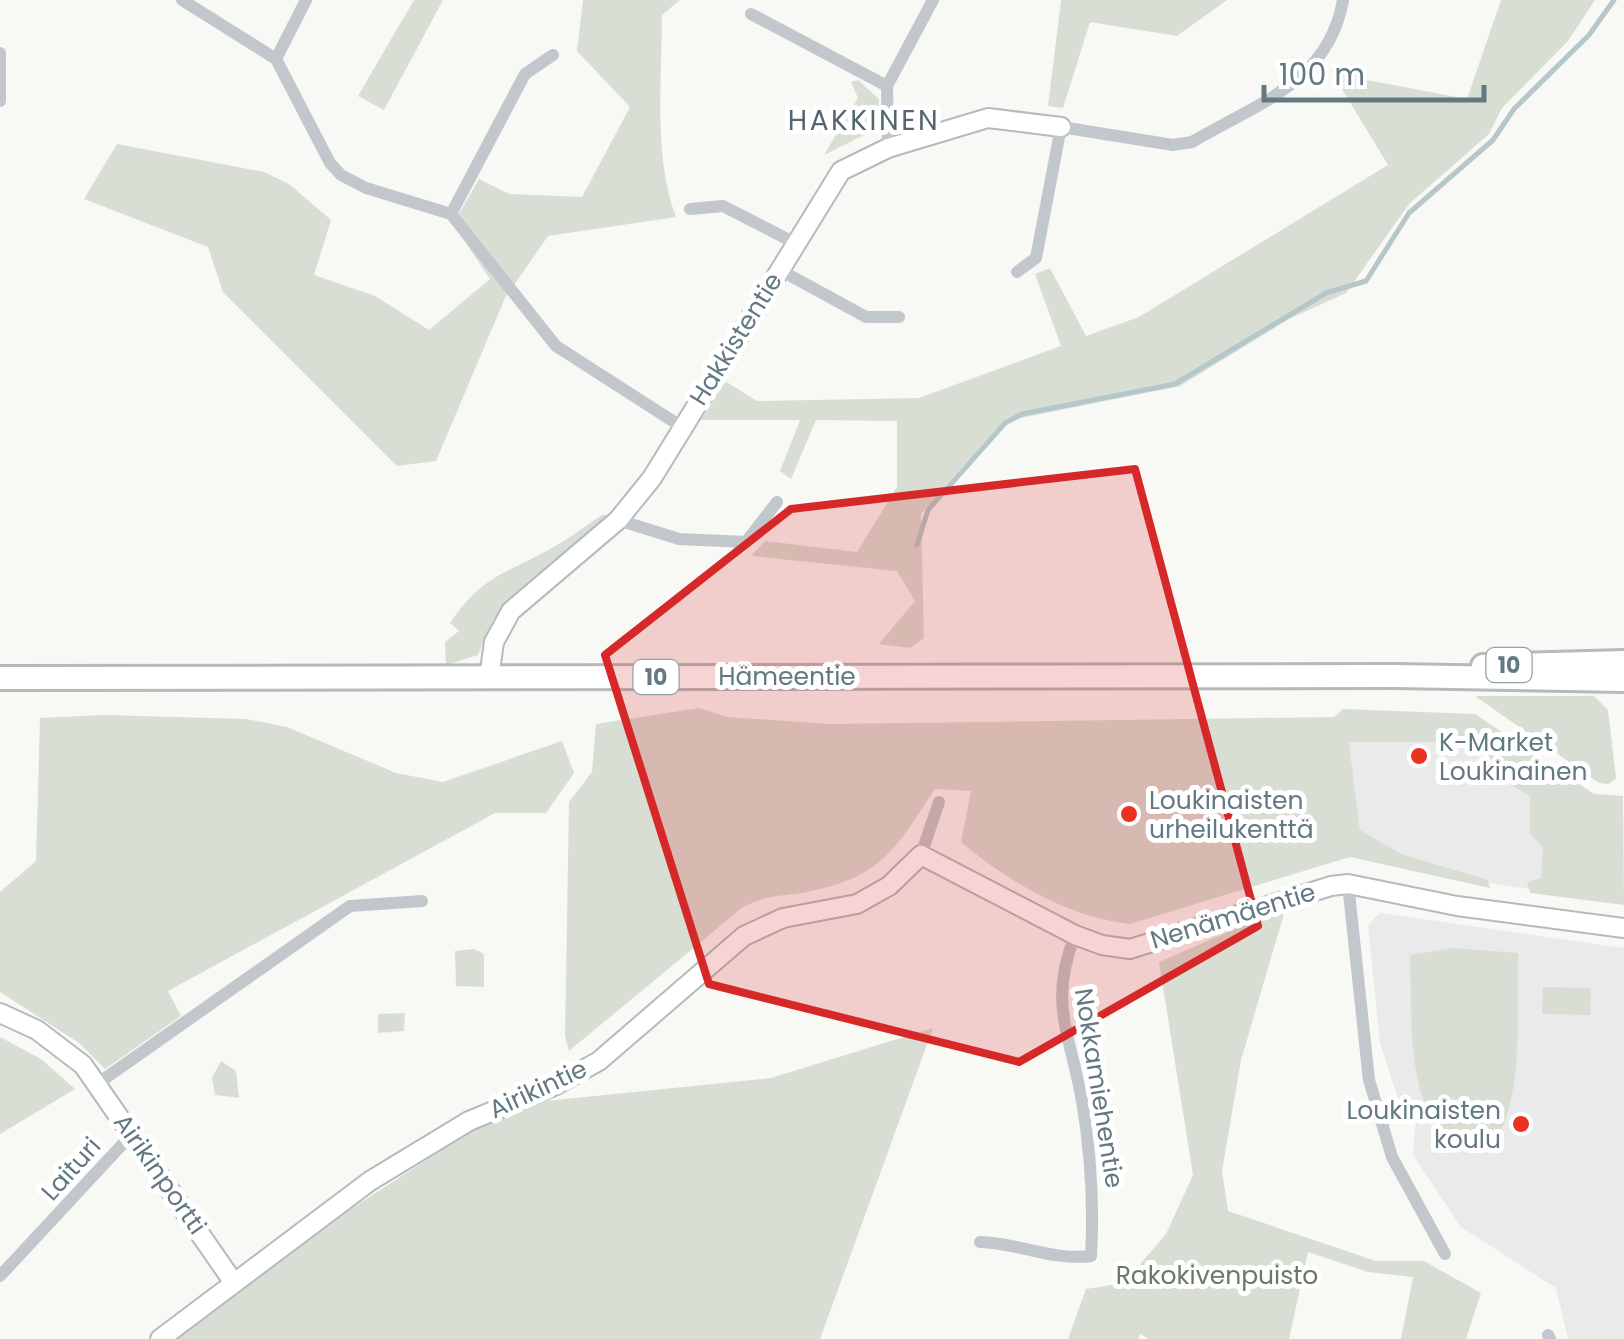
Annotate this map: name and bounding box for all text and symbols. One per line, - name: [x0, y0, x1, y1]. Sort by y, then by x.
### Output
- scale bar: [1264, 40, 1484, 102]
- text: 100 m: [1279, 53, 1365, 96]
- district label: HAKKINEN: [788, 101, 940, 140]
- street label: Hakkistentie: [681, 266, 791, 412]
- road number: 10: [1486, 648, 1532, 682]
- street label: Hämeentie: [718, 659, 856, 694]
- road number: 10: [634, 660, 678, 694]
- place label: K-Market Loukinainen: [1439, 725, 1587, 789]
- marker: K-Market Loukinainen: [1408, 745, 1430, 767]
- place label: Loukinaisten urheilukenttä: [1149, 783, 1314, 847]
- marker: Loukinaisten urheilukenttä: [1118, 803, 1140, 825]
- street label: Nenämäentie: [1146, 874, 1320, 958]
- street label: Nokkamiehentie: [1066, 986, 1132, 1190]
- street label: Airikintie: [483, 1051, 593, 1127]
- place label: Loukinaisten koulu: [1346, 1093, 1501, 1157]
- street label: Airikinportti: [105, 1107, 215, 1241]
- marker: Loukinaisten koulu: [1510, 1113, 1532, 1135]
- street label: Laituri: [33, 1130, 109, 1208]
- park label: Rakokivenpuisto: [1116, 1258, 1318, 1293]

